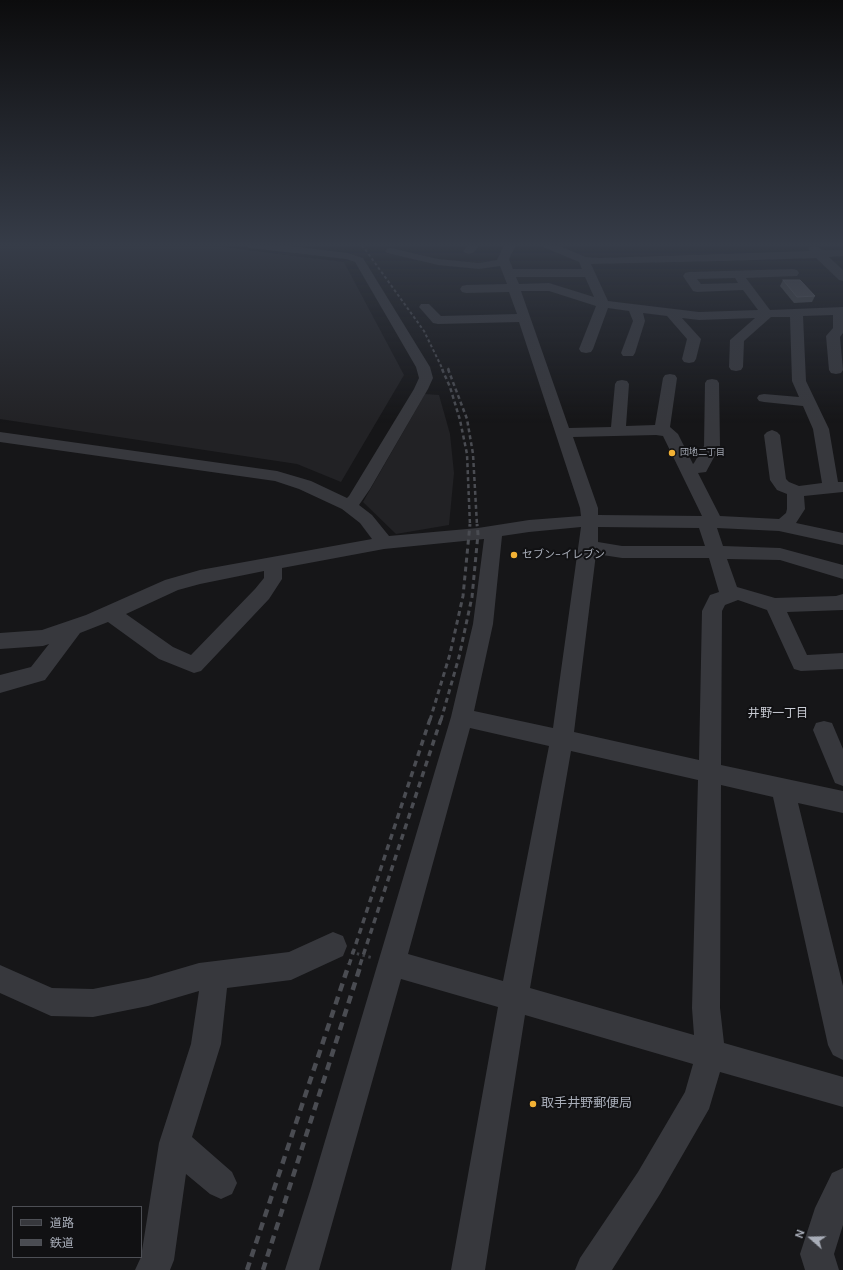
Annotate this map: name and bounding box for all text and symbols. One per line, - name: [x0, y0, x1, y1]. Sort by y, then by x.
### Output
- marker: 団地二丁目: [667, 448, 677, 458]
- place label: 団地二丁目: [680, 448, 725, 458]
- place label: セブン-イレブン: [522, 548, 605, 562]
- marker: セブン-イレブン: [509, 550, 519, 560]
- district label: 井野一丁目: [748, 707, 808, 721]
- place label: 取手井野郵便局: [541, 1096, 632, 1112]
- marker: 取手井野郵便局: [528, 1099, 538, 1109]
- legend: [12, 1206, 142, 1258]
- text: 道路: [50, 1215, 74, 1231]
- north arrow: [791, 1218, 831, 1258]
- text: N: [792, 1228, 808, 1240]
- text: 鉄道: [50, 1235, 74, 1251]

